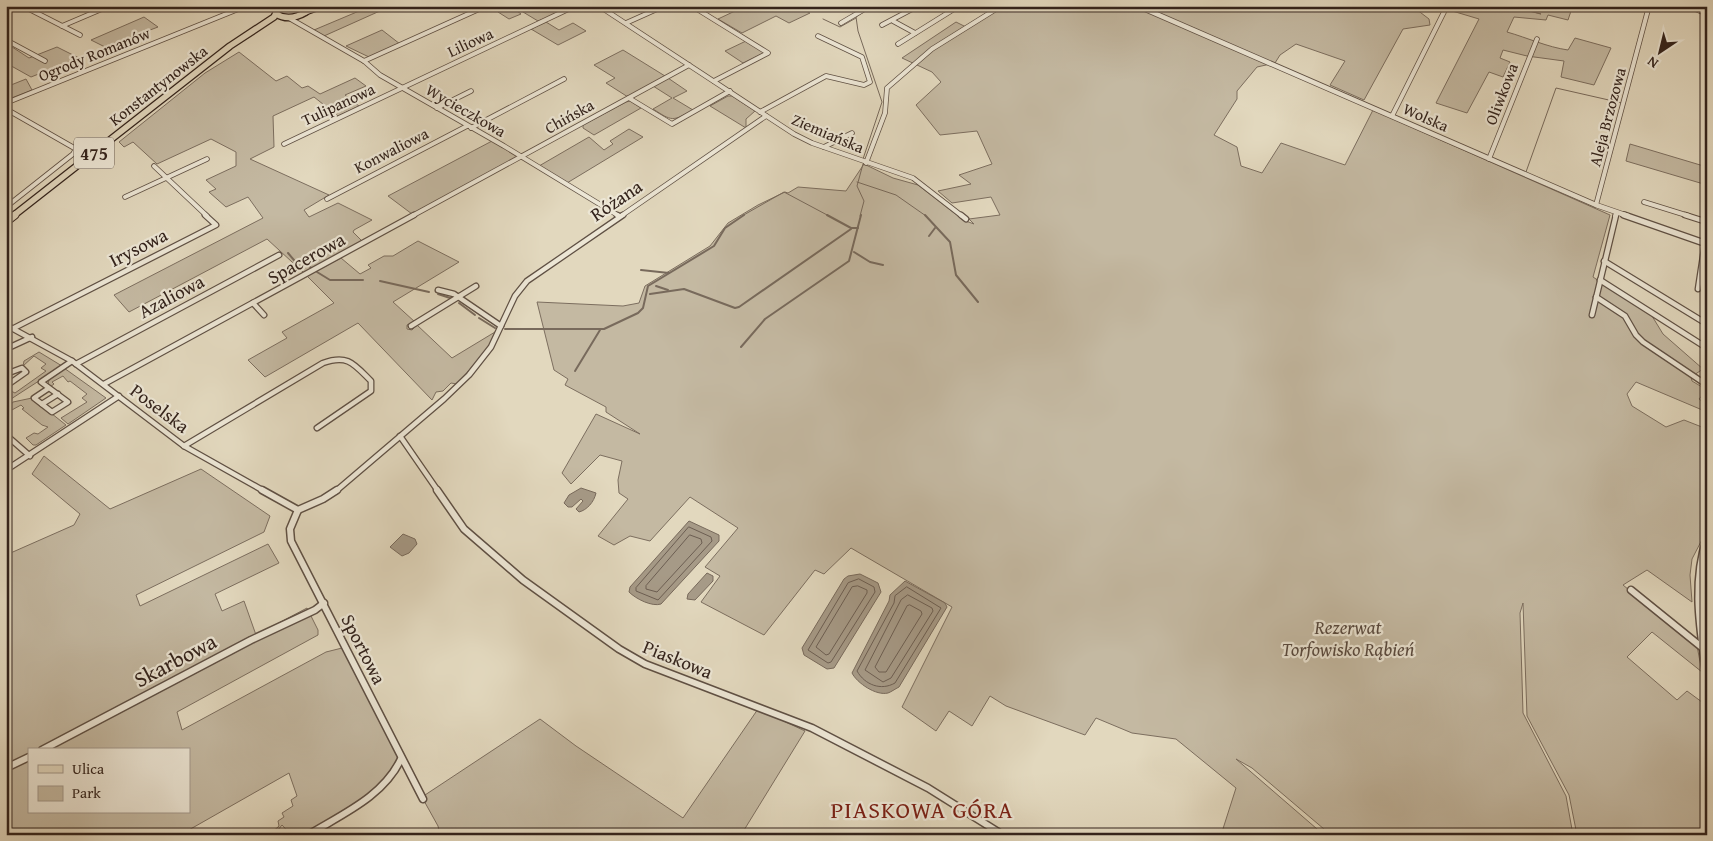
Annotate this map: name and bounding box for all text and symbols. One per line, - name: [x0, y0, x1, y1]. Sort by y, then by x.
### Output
- street label: Ogrody Romanów: [34, 20, 154, 87]
- street label: Liliowa: [443, 21, 497, 63]
- north arrow: [1636, 28, 1686, 78]
- street label: Konstantynowska: [104, 39, 213, 131]
- text: N: [1642, 51, 1662, 74]
- street label: Oliwkowa: [1478, 59, 1524, 128]
- street label: Aleja Brzozowa: [1582, 64, 1632, 169]
- street label: Tulipanowa: [297, 76, 379, 131]
- street label: Wycieczkowa: [421, 77, 511, 143]
- street label: Chińska: [540, 92, 598, 139]
- street label: Wolska: [1399, 96, 1453, 138]
- street label: Ziemiańska: [788, 107, 868, 159]
- street label: Konwaliowa: [350, 121, 433, 179]
- road number: 475: [74, 138, 114, 168]
- street label: Różana: [584, 172, 648, 228]
- street label: Irysowa: [104, 220, 172, 274]
- street label: Spacerowa: [262, 225, 350, 291]
- street label: Azaliowa: [133, 267, 209, 325]
- street label: Poselska: [124, 376, 196, 440]
- street label: Sportowa: [334, 609, 394, 689]
- park label: Rezerwat Torfowisko Rąbień: [1282, 613, 1415, 663]
- street label: Skarbowa: [128, 625, 222, 695]
- street label: Piaskowa: [639, 632, 717, 686]
- legend: [28, 748, 190, 814]
- text: Ulica: [72, 758, 104, 779]
- text: Park: [72, 782, 101, 803]
- district label: PIASKOWA GÓRA: [830, 792, 1014, 827]

